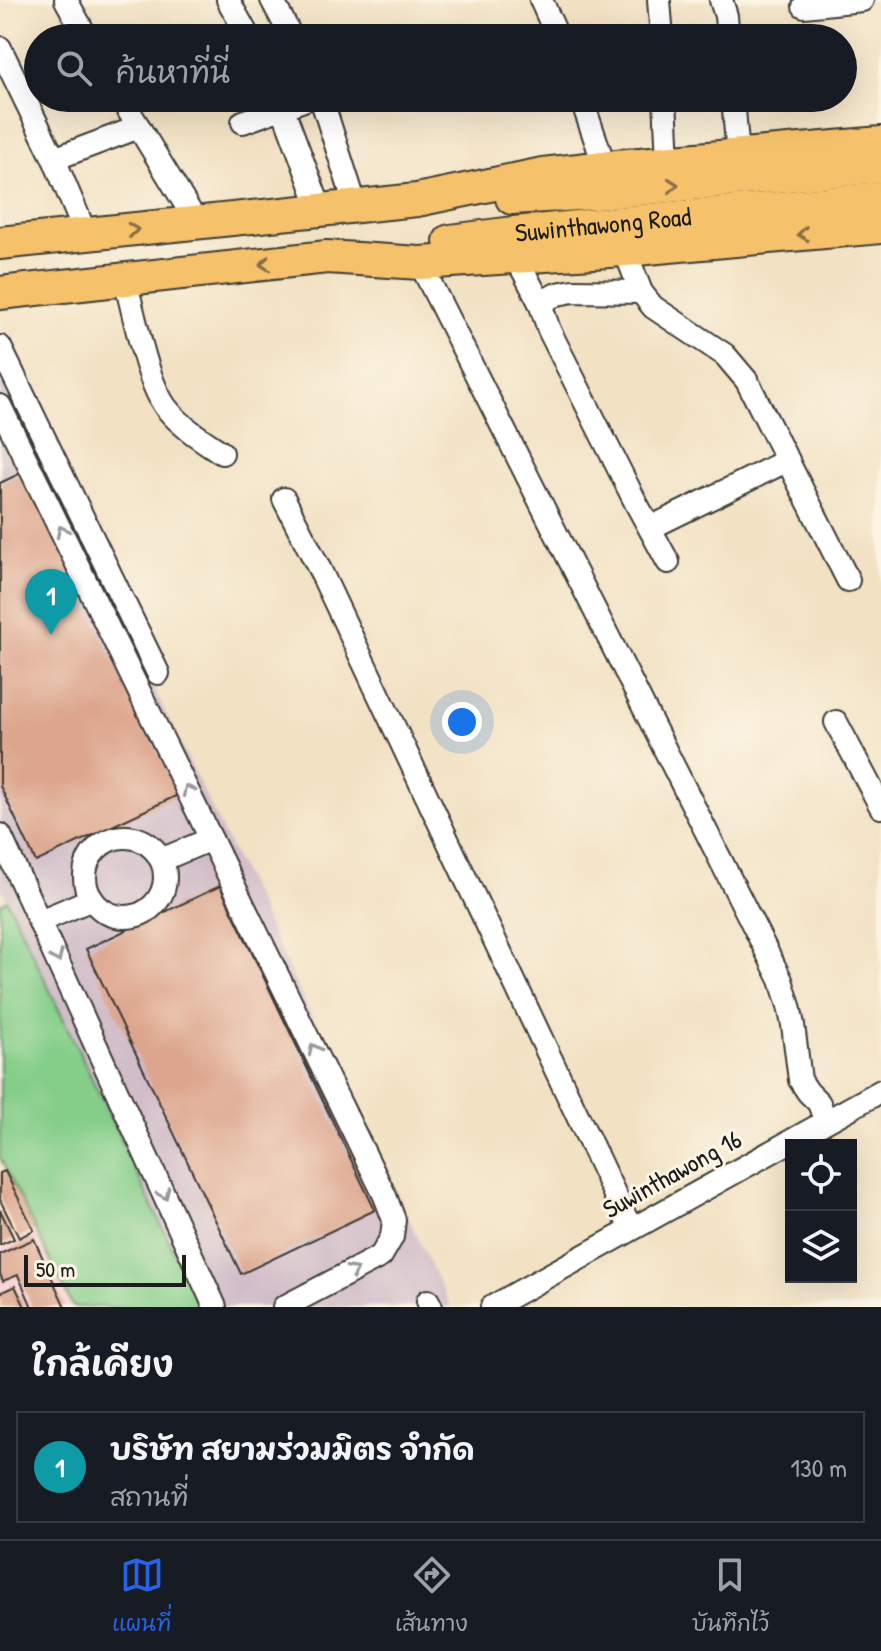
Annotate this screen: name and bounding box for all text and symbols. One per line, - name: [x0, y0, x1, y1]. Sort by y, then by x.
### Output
- search box: [24, 24, 857, 112]
- icon: search: [52, 46, 96, 90]
- text: ค้นหาที่นี่: [116, 52, 230, 92]
- one-way arrow: [667, 177, 680, 194]
- street label: Suwinthawong Road: [514, 198, 693, 250]
- one-way arrow: [126, 222, 140, 239]
- one-way arrow: [796, 226, 809, 243]
- one-way arrow: [258, 256, 271, 273]
- one-way arrow: [56, 525, 71, 540]
- pin: 1: [25, 569, 77, 635]
- your location: [442, 702, 482, 742]
- one-way arrow: [182, 784, 198, 798]
- one-way arrow: [47, 949, 63, 963]
- one-way arrow: [308, 1043, 324, 1057]
- street label: Suwinthawong 16: [596, 1121, 747, 1226]
- map controls: [785, 1139, 857, 1283]
- button: locate: [785, 1139, 857, 1211]
- one-way arrow: [154, 1185, 170, 1200]
- button: layers: [785, 1211, 857, 1283]
- scale bar: [24, 1251, 186, 1287]
- text: 50 m: [36, 1254, 75, 1284]
- one-way arrow: [344, 1265, 359, 1280]
- text: ใกล้เคียง: [32, 1341, 174, 1387]
- text: บริษัท สยามร่วมมิตร จำกัด: [110, 1429, 475, 1469]
- text: 1: [55, 1450, 65, 1485]
- text: 130 m: [791, 1450, 847, 1485]
- text: สถานที่: [110, 1479, 189, 1514]
- tab: แผนที่: [112, 1553, 171, 1639]
- tab: เส้นทาง: [395, 1553, 468, 1639]
- tab: บันทึกไว้: [692, 1553, 769, 1639]

